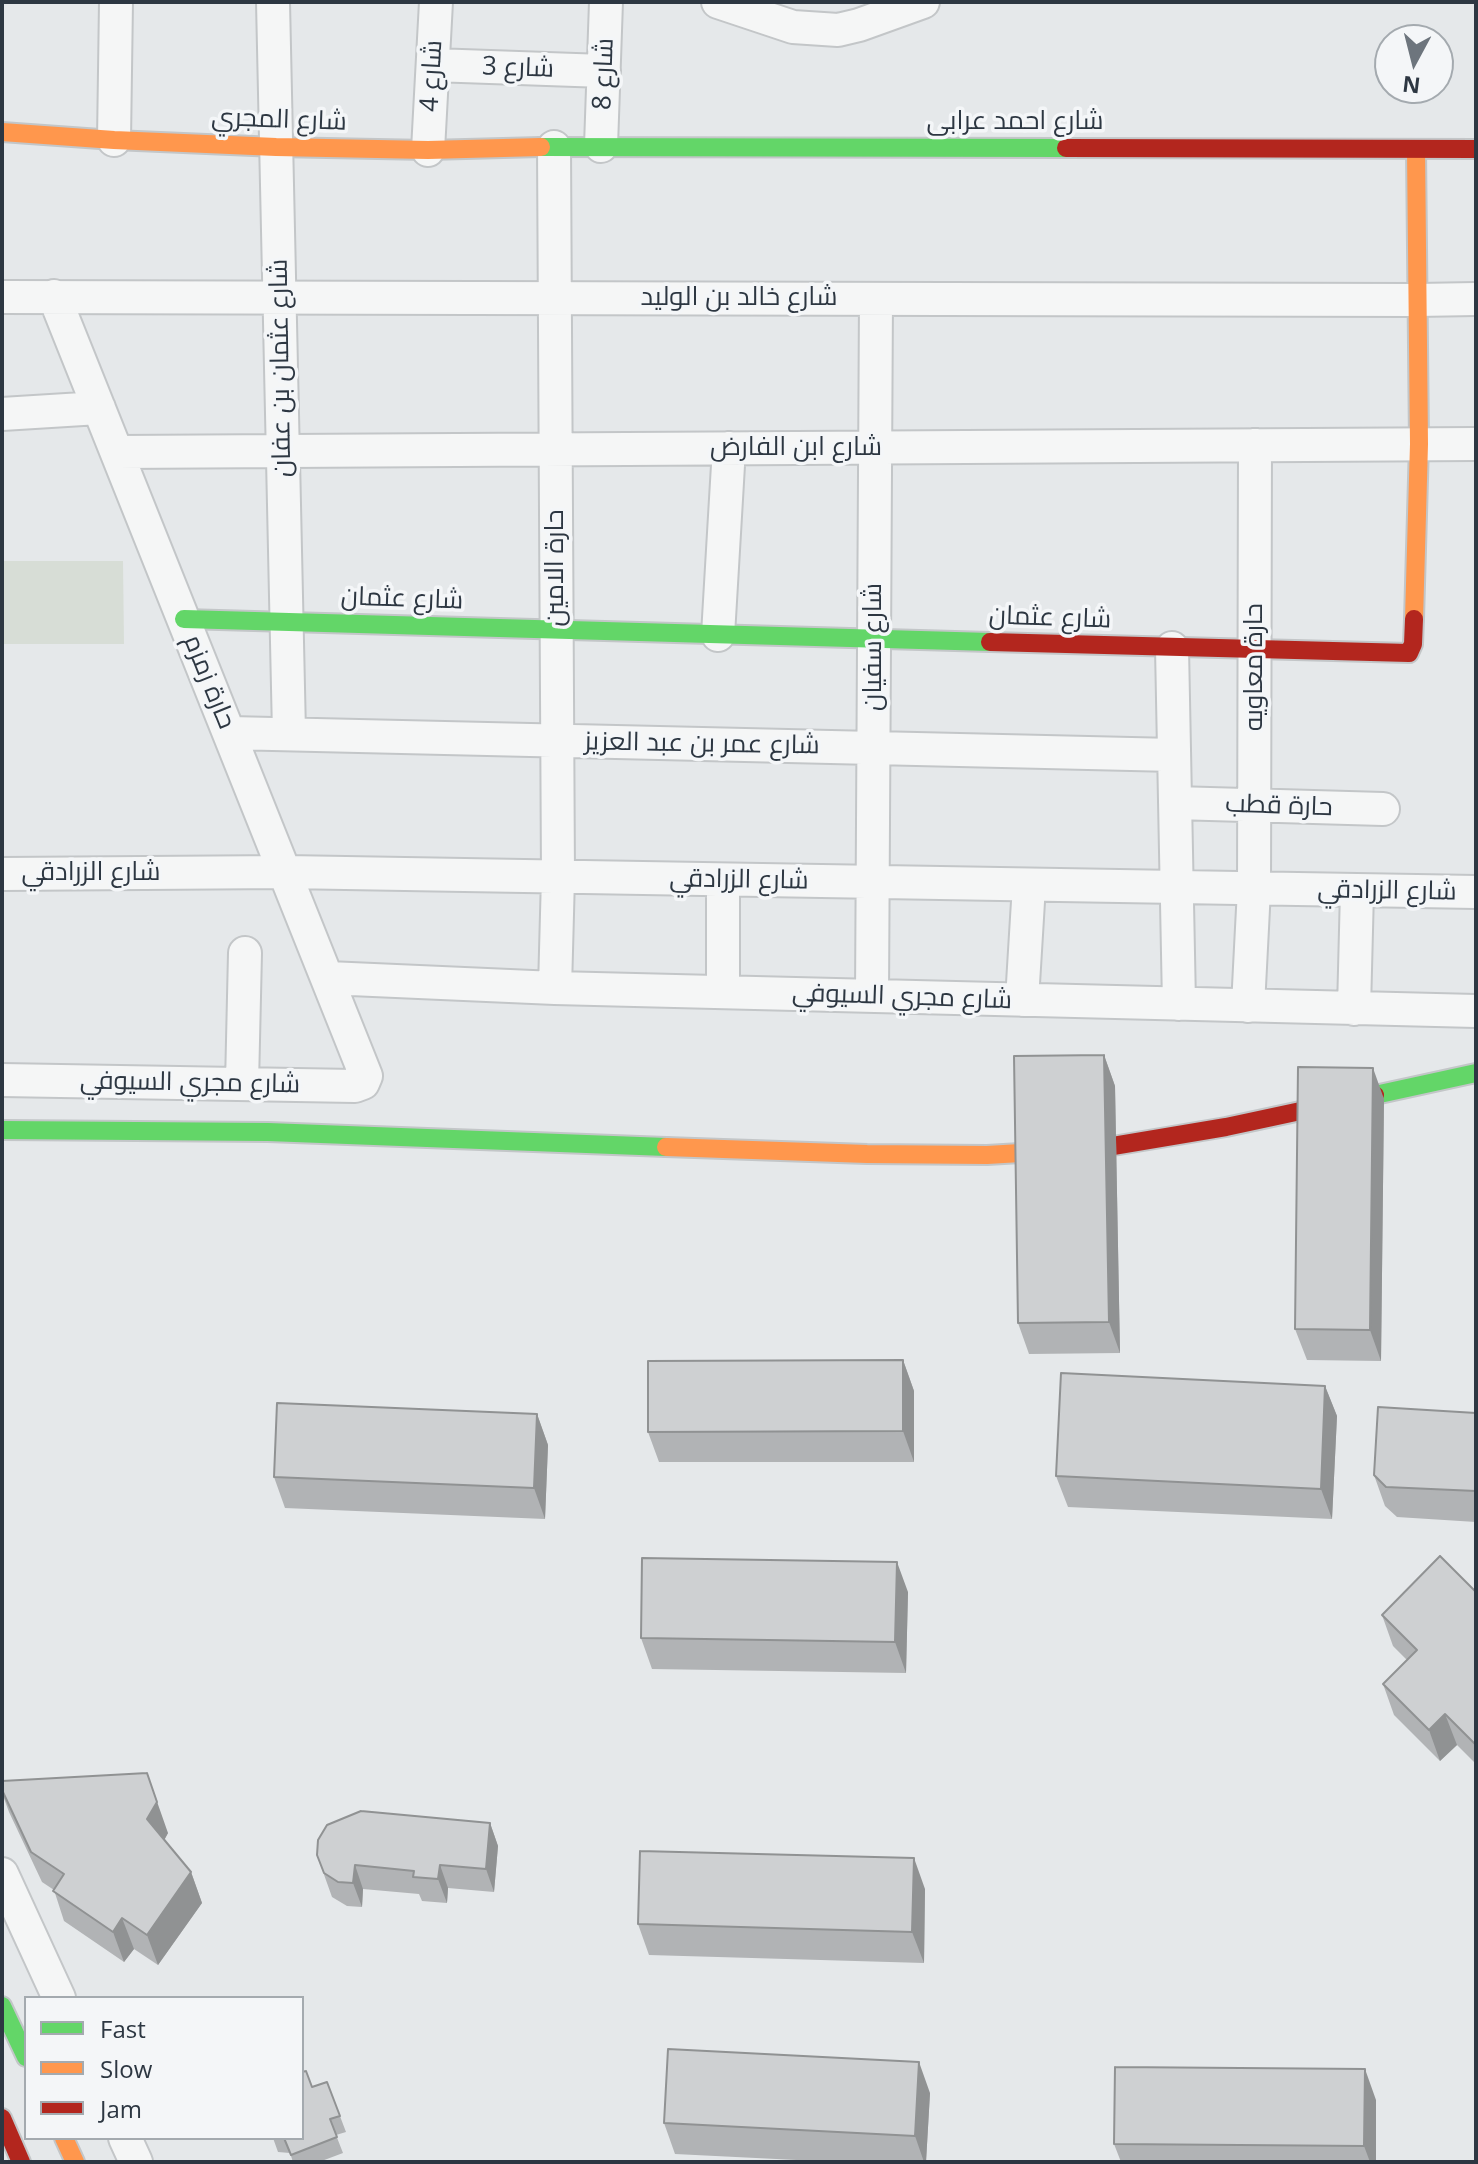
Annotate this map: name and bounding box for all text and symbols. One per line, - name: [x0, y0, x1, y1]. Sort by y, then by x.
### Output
- north arrow: [1374, 24, 1454, 104]
- street label: شارع 8: [587, 37, 621, 111]
- street label: شارع 4: [415, 39, 449, 113]
- street label: شارع 3: [481, 51, 555, 85]
- text: N: [1401, 70, 1422, 102]
- street label: شارع المجري: [211, 102, 347, 138]
- street label: شارع احمد عرابى: [927, 106, 1103, 138]
- street label: شارع عثمان بن عفان: [263, 259, 299, 477]
- street label: شارع خالد بن الوليد: [641, 282, 837, 314]
- street label: شارع ابن الفارض: [710, 432, 882, 464]
- street label: حارة الامين: [540, 509, 572, 627]
- street label: شارع عثمان: [340, 581, 464, 617]
- street label: شارع سفيان: [858, 583, 890, 711]
- street label: شارع عثمان: [988, 600, 1112, 636]
- street label: حارة معاويه: [1239, 603, 1271, 731]
- street label: حارة زمزم: [176, 631, 242, 733]
- street label: شارع عمر بن عبد العزيز: [584, 726, 820, 762]
- street label: حارة قطب: [1225, 789, 1333, 823]
- street label: شارع الزرادقي: [21, 857, 161, 889]
- street label: شارع الزرادقي: [669, 863, 809, 897]
- street label: شارع الزرادقي: [1317, 874, 1457, 908]
- street label: شارع مجري السيوفي: [791, 978, 1013, 1016]
- street label: شارع مجري السيوفي: [80, 1065, 300, 1101]
- legend: [24, 1996, 304, 2140]
- text: Fast: [100, 2012, 146, 2045]
- text: Slow: [100, 2052, 152, 2085]
- text: Jam: [100, 2092, 142, 2125]

